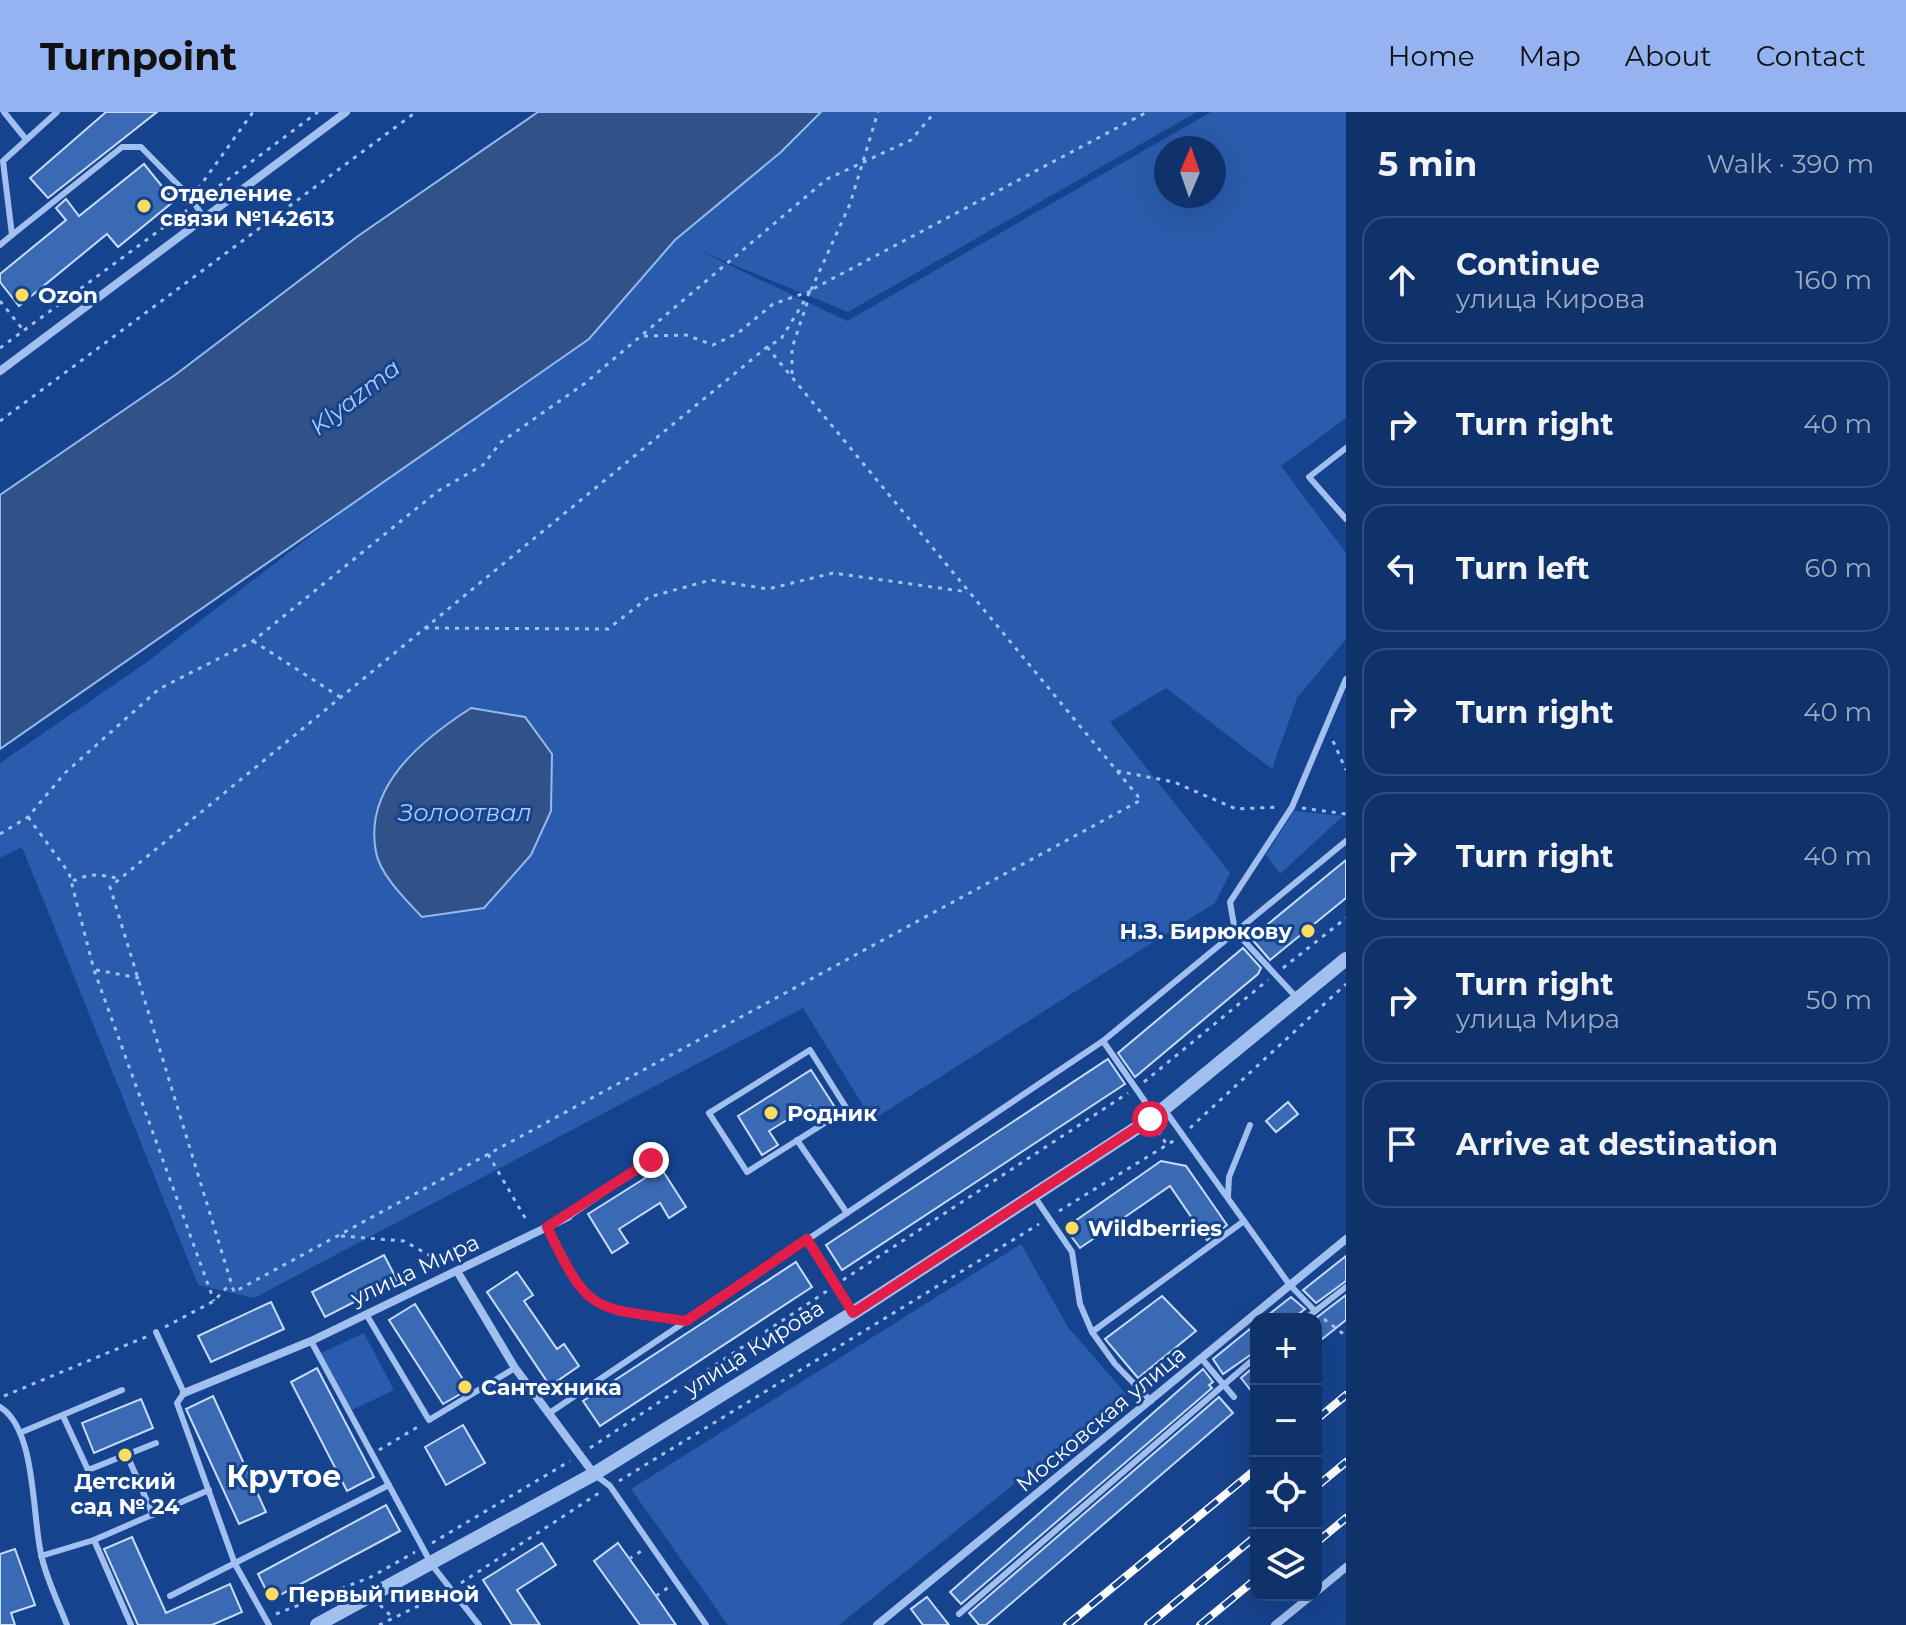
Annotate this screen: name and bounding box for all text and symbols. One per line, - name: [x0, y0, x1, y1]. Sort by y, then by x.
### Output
- text: Turnpoint: [40, 33, 237, 80]
- text: Home: [1388, 39, 1475, 73]
- text: Map: [1519, 39, 1581, 73]
- text: About: [1625, 39, 1712, 73]
- text: Contact: [1756, 39, 1866, 73]
- north arrow: [1154, 136, 1226, 208]
- text: 5 min: [1378, 143, 1477, 185]
- text: Walk · 390 m: [1706, 148, 1874, 180]
- place label: Отделение связи №142613: [160, 180, 334, 232]
- marker: Отделение связи №142613: [135, 197, 153, 215]
- text: Continue: [1456, 246, 1600, 283]
- icon: ahead: [1380, 258, 1424, 302]
- text: 160 m: [1795, 264, 1872, 296]
- place label: Ozon: [38, 282, 98, 309]
- text: улица Кирова: [1456, 283, 1645, 315]
- marker: Ozon: [13, 286, 31, 304]
- water label: Klyazma: [304, 353, 406, 441]
- icon: right: [1380, 402, 1424, 446]
- text: Turn right: [1456, 406, 1613, 443]
- text: 40 m: [1803, 408, 1872, 440]
- icon: left: [1380, 546, 1424, 590]
- text: Turn left: [1456, 550, 1589, 587]
- text: 60 m: [1805, 552, 1872, 584]
- icon: right: [1380, 690, 1424, 734]
- text: Turn right: [1456, 694, 1613, 731]
- text: 40 m: [1803, 696, 1872, 728]
- water label: Золоотвал: [397, 798, 532, 827]
- icon: right: [1380, 834, 1424, 878]
- text: Turn right: [1456, 838, 1613, 875]
- text: 40 m: [1803, 840, 1872, 872]
- place label: Н.З. Бирюкову: [1119, 918, 1292, 945]
- marker: Н.З. Бирюкову: [1299, 922, 1317, 940]
- text: Turn right: [1456, 966, 1613, 1003]
- icon: right: [1380, 978, 1424, 1022]
- text: 50 m: [1806, 984, 1872, 1016]
- text: улица Мира: [1456, 1003, 1620, 1035]
- place label: Родник: [787, 1100, 878, 1127]
- route start: [1132, 1101, 1168, 1137]
- marker: Родник: [762, 1104, 780, 1122]
- icon: arrive: [1380, 1122, 1424, 1166]
- text: Arrive at destination: [1456, 1126, 1778, 1163]
- route end: [633, 1142, 669, 1178]
- place label: Wildberries: [1088, 1215, 1222, 1242]
- marker: Wildberries: [1063, 1219, 1081, 1237]
- street label: улица Мира: [346, 1228, 484, 1312]
- street label: улица Кирова: [678, 1294, 829, 1402]
- map controls: [1250, 1313, 1322, 1601]
- button: +: [1250, 1313, 1322, 1385]
- street label: Московская улица: [1011, 1340, 1191, 1498]
- place label: Сантехника: [481, 1374, 622, 1401]
- marker: Сантехника: [456, 1378, 474, 1396]
- button: −: [1250, 1385, 1322, 1457]
- marker: Детский сад № 24: [116, 1446, 134, 1464]
- button: locate: [1250, 1457, 1322, 1529]
- district label: Крутое: [227, 1458, 341, 1495]
- place label: Детский сад № 24: [71, 1468, 179, 1520]
- button: layers: [1250, 1529, 1322, 1601]
- place label: Первый пивной: [288, 1581, 479, 1608]
- marker: Первый пивной: [263, 1585, 281, 1603]

